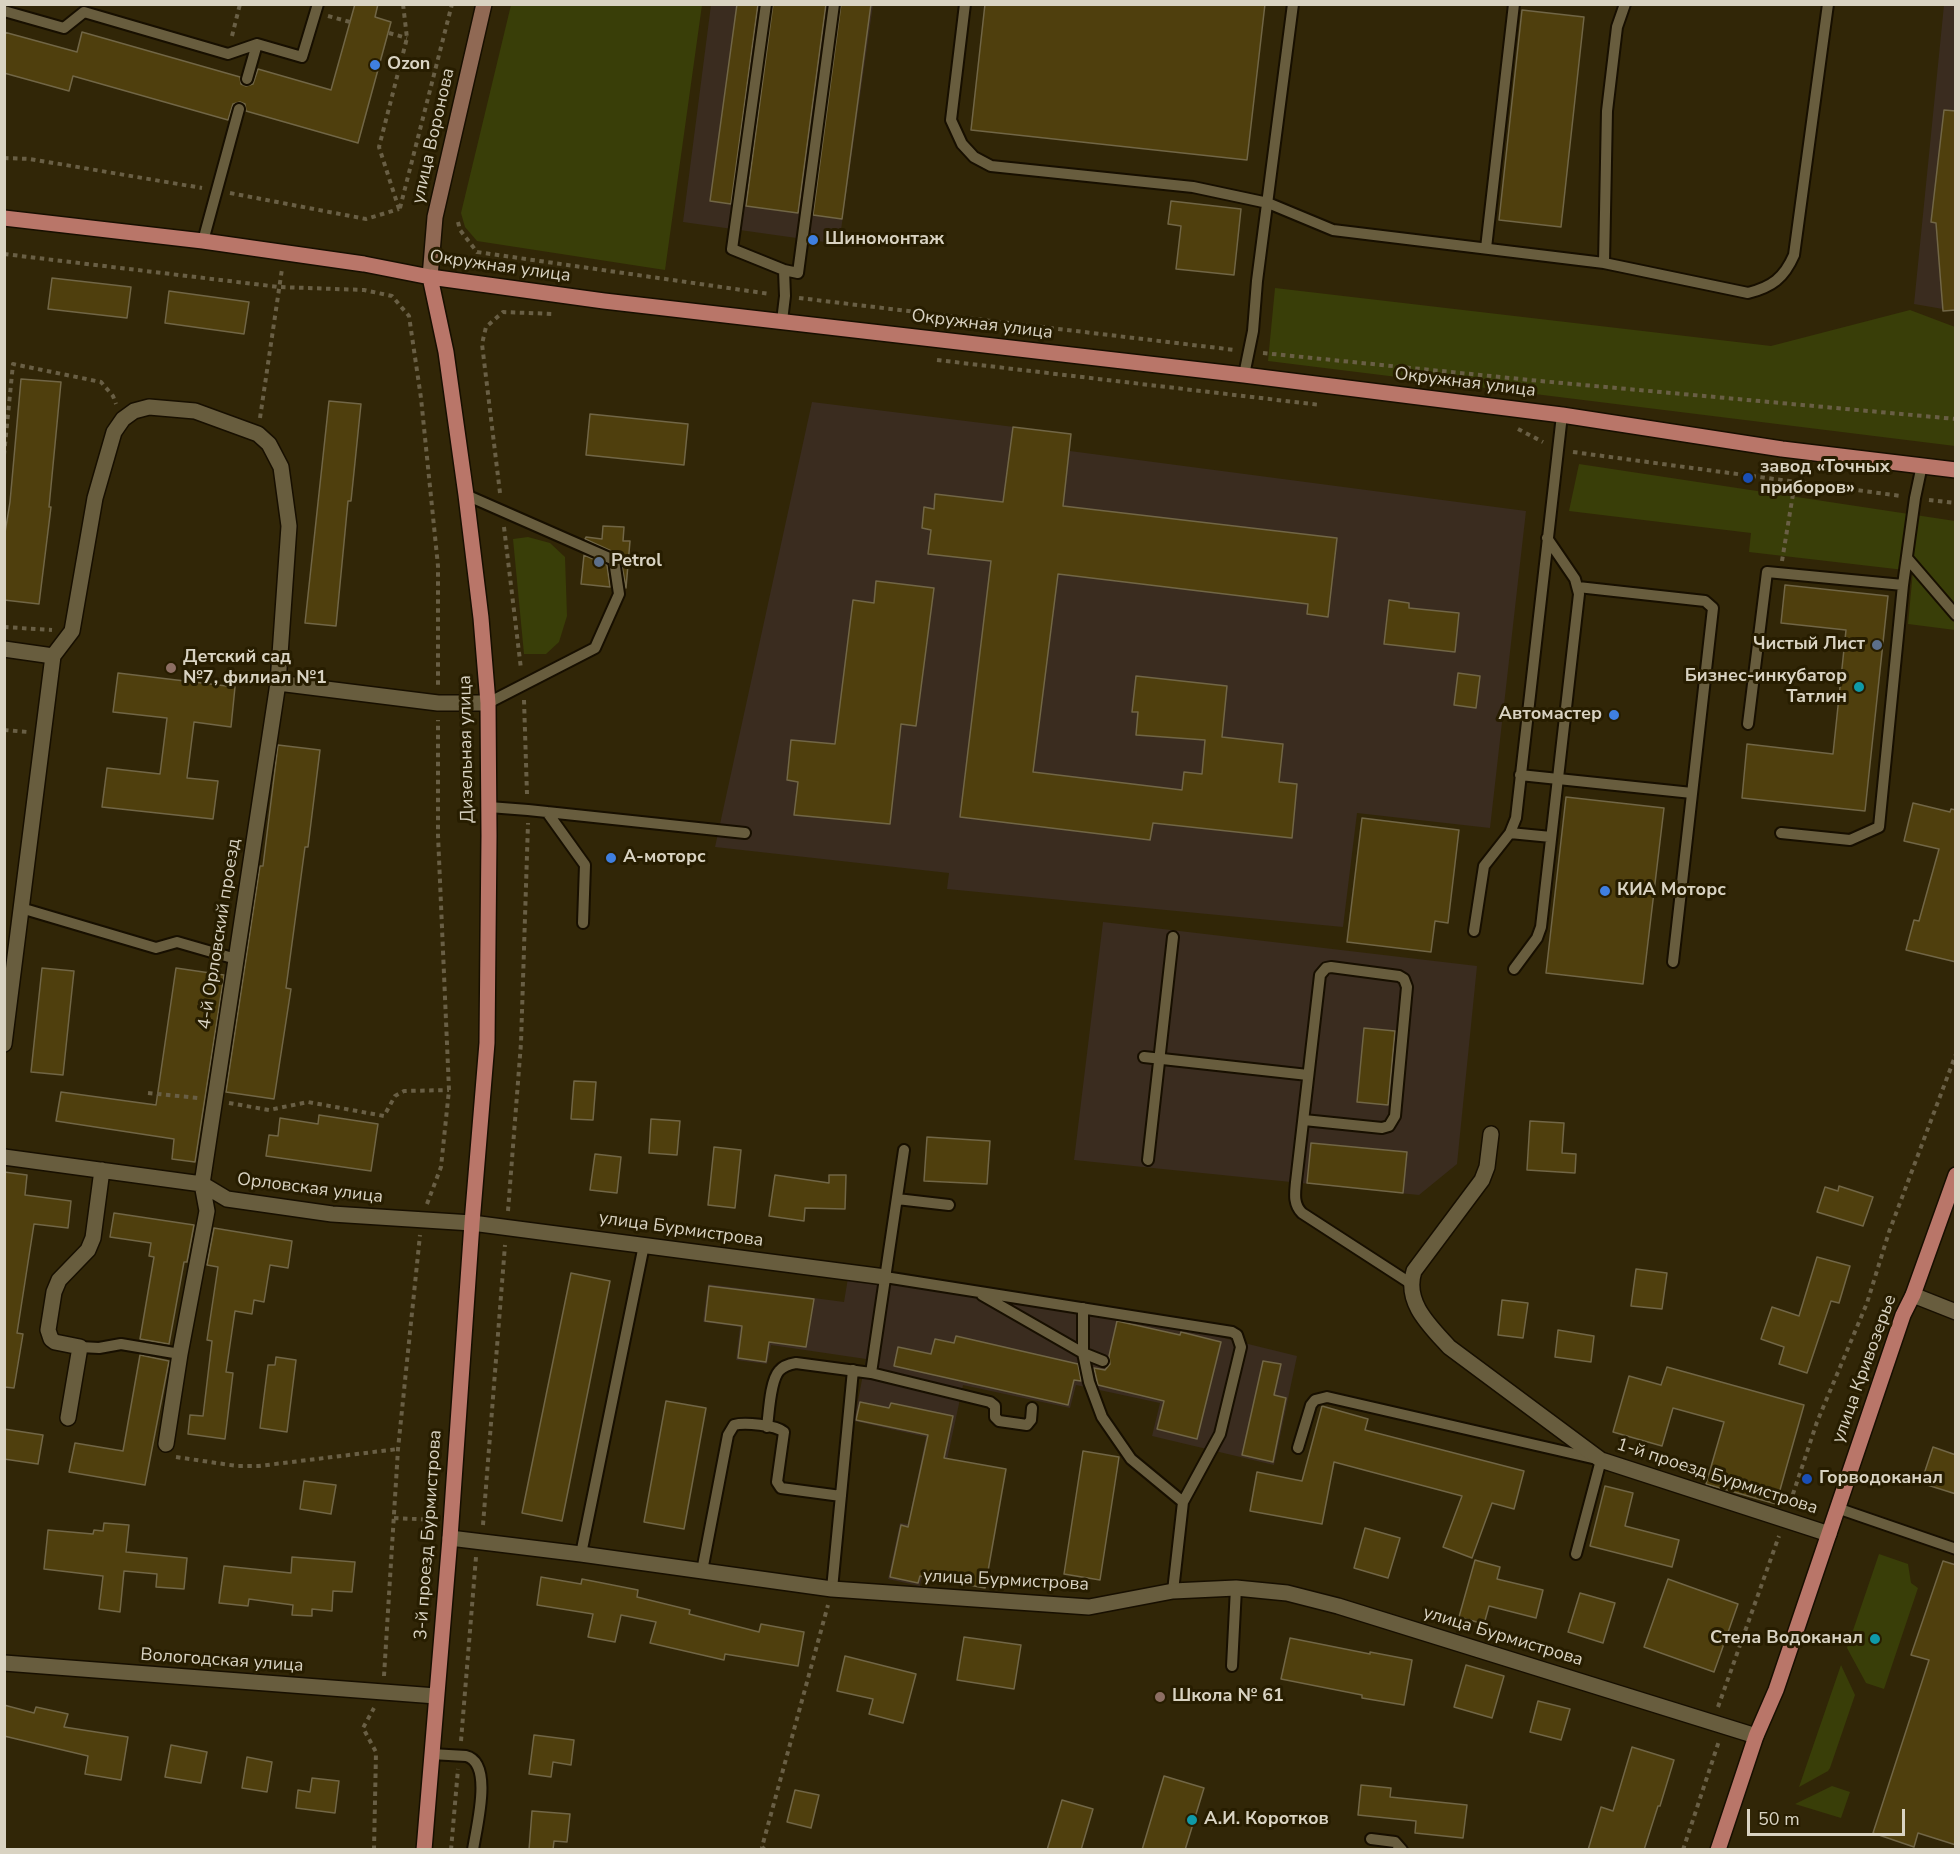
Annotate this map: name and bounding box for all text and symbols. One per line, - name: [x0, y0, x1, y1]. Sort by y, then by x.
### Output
- place label: Ozon: [387, 54, 430, 76]
- marker: Ozon: [368, 58, 382, 72]
- street label: улица Воронова: [408, 66, 460, 206]
- place label: Шиномонтаж: [825, 229, 944, 251]
- marker: Шиномонтаж: [806, 233, 820, 247]
- street label: Окружная улица: [428, 246, 572, 288]
- street label: Окружная улица: [910, 306, 1054, 344]
- street label: Окружная улица: [1393, 364, 1537, 402]
- place label: завод «Точных приборов»: [1760, 457, 1890, 500]
- marker: завод «Точных приборов»: [1741, 471, 1755, 485]
- place label: Petrol: [611, 551, 662, 573]
- marker: Petrol: [592, 555, 606, 569]
- place label: Чистый Лист: [1753, 634, 1865, 656]
- marker: Чистый Лист: [1870, 638, 1884, 652]
- place label: Детский сад №7, филиал №1: [183, 647, 327, 690]
- marker: Детский сад №7, филиал №1: [164, 661, 178, 675]
- place label: Бизнес-инкубатор Татлин: [1685, 666, 1847, 708]
- street label: Дизельная улица: [455, 675, 479, 823]
- marker: Бизнес-инкубатор Татлин: [1852, 680, 1866, 694]
- place label: Автомастер: [1499, 704, 1602, 726]
- marker: Автомастер: [1607, 708, 1621, 722]
- street label: 4-й Орловский проезд: [194, 837, 246, 1031]
- place label: А-моторс: [623, 847, 706, 869]
- marker: А-моторс: [604, 851, 618, 865]
- place label: КИА Моторс: [1617, 880, 1726, 902]
- marker: КИА Моторс: [1598, 884, 1612, 898]
- street label: Орловская улица: [236, 1169, 384, 1209]
- street label: улица Бурмистрова: [597, 1208, 765, 1252]
- street label: улица Кривозерье: [1828, 1292, 1902, 1446]
- street label: 3-й проезд Бурмистрова: [411, 1429, 447, 1641]
- street label: 1-й проезд Бурмистрова: [1614, 1434, 1820, 1520]
- place label: Горводоканал: [1819, 1468, 1943, 1490]
- marker: Горводоканал: [1800, 1472, 1814, 1486]
- street label: улица Бурмистрова: [922, 1566, 1090, 1596]
- street label: улица Бурмистрова: [1420, 1602, 1586, 1672]
- place label: Стела Водоканал: [1710, 1628, 1863, 1650]
- marker: Стела Водоканал: [1868, 1632, 1882, 1646]
- street label: Вологодская улица: [140, 1645, 304, 1677]
- place label: Школа № 61: [1172, 1686, 1284, 1708]
- marker: Школа № 61: [1153, 1690, 1167, 1704]
- scale bar: [1750, 1797, 1908, 1835]
- text: 50 m: [1758, 1807, 1800, 1831]
- place label: А.И. Коротков: [1204, 1809, 1329, 1831]
- marker: А.И. Коротков: [1185, 1813, 1199, 1827]

